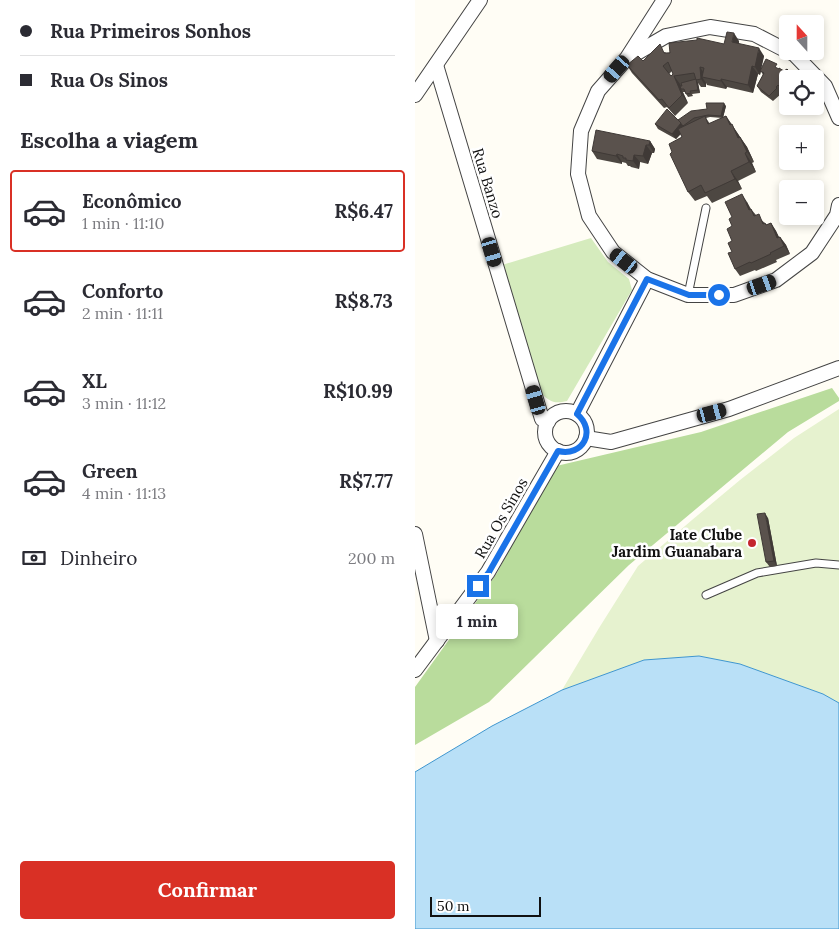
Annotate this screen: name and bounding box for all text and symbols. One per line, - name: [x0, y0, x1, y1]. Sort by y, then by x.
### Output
- north arrow: [779, 15, 824, 60]
- map controls: [779, 15, 824, 225]
- text: Rua Primeiros Sonhos: [50, 19, 251, 43]
- car: [601, 53, 632, 85]
- text: Rua Os Sinos: [50, 68, 168, 92]
- button: locate: [779, 70, 824, 115]
- button: +: [779, 125, 824, 170]
- text: Escolha a viagem: [20, 126, 198, 154]
- street label: Rua Banzo: [468, 146, 508, 221]
- button: −: [779, 180, 824, 225]
- icon: car: [22, 189, 67, 234]
- text: Econômico: [82, 189, 182, 213]
- text: R$6.47: [334, 199, 393, 223]
- text: 1 min · 11:10: [82, 213, 164, 233]
- car: [480, 235, 503, 269]
- car: [607, 246, 640, 276]
- car: [745, 273, 778, 297]
- icon: car: [22, 279, 67, 324]
- text: Conforto: [82, 279, 163, 303]
- route start: [708, 284, 730, 306]
- text: R$8.73: [334, 289, 393, 313]
- text: 2 min · 11:11: [82, 303, 163, 323]
- icon: car: [22, 369, 67, 414]
- text: XL: [82, 369, 107, 393]
- text: R$10.99: [323, 379, 393, 403]
- car: [524, 384, 547, 416]
- text: 3 min · 11:12: [82, 393, 166, 413]
- car: [695, 402, 728, 424]
- icon: car: [22, 459, 67, 504]
- text: Green: [82, 459, 138, 483]
- text: R$7.77: [339, 469, 393, 493]
- street label: Rua Os Sinos: [470, 474, 532, 562]
- text: 4 min · 11:13: [82, 483, 166, 503]
- place label: Iate Clube Jardim Guanabara: [612, 525, 742, 561]
- marker: Iate Clube Jardim Guanabara: [746, 537, 758, 549]
- icon: cash: [20, 544, 48, 572]
- text: Dinheiro: [60, 546, 137, 570]
- text: 200 m: [348, 548, 395, 568]
- route end: [467, 575, 489, 597]
- callout: 1 min: [437, 604, 519, 638]
- text: 1 min: [457, 611, 497, 631]
- button: Confirmar: [20, 861, 395, 919]
- scale bar: [430, 894, 541, 917]
- text: 50 m: [437, 897, 470, 915]

